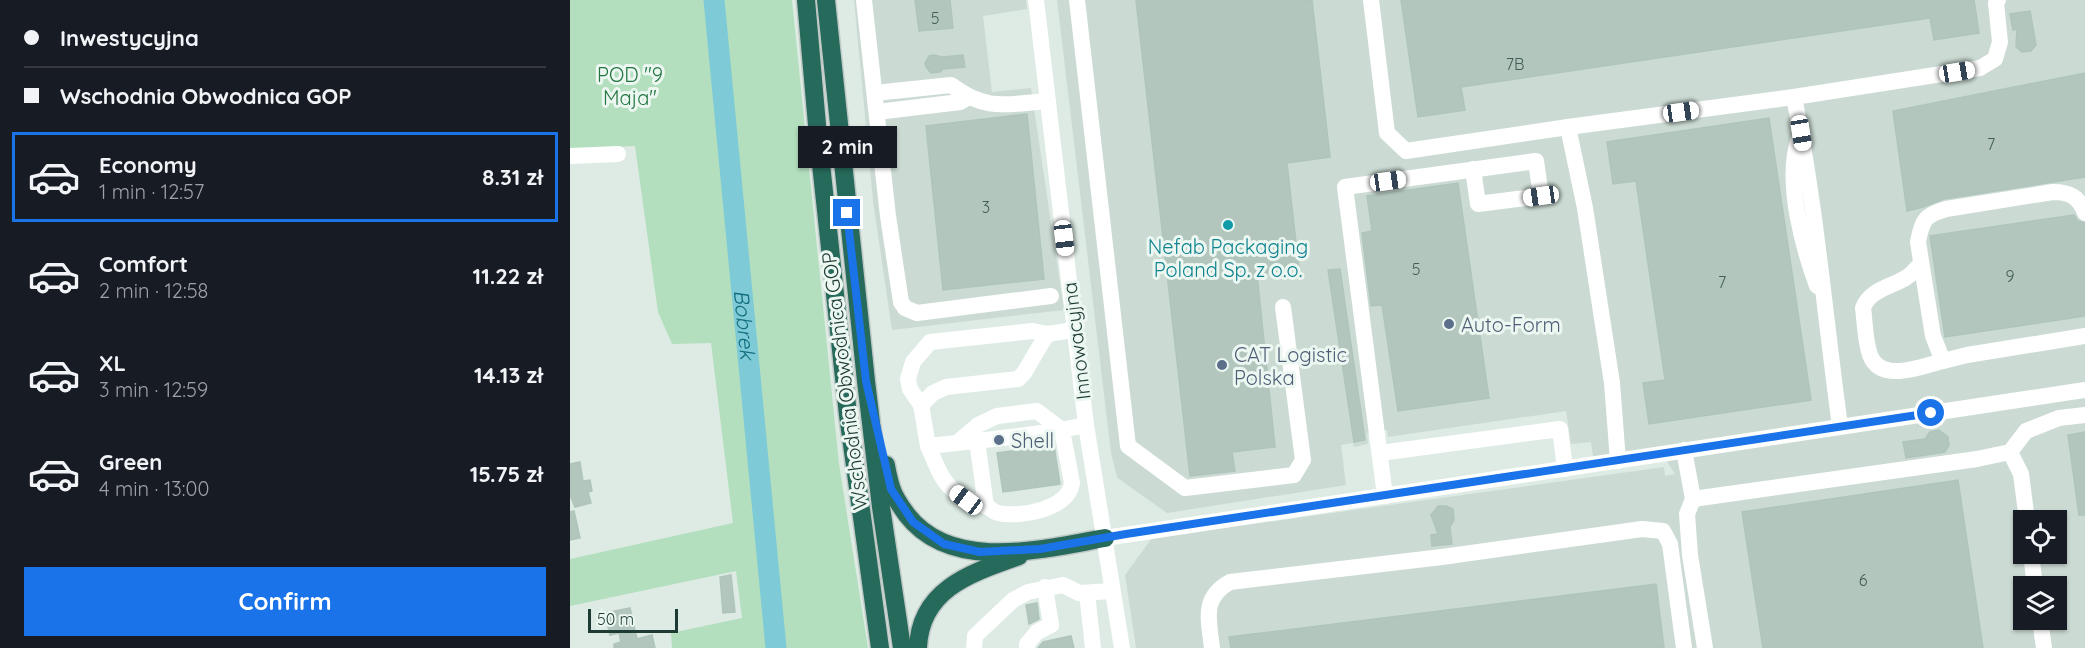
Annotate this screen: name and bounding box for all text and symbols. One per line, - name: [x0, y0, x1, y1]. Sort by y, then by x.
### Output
- house number: 5: [931, 8, 939, 28]
- text: Inwestycyjna: [60, 24, 199, 52]
- house number: 7B: [1506, 54, 1524, 74]
- car: [1938, 60, 1976, 84]
- park label: POD "9 Maja": [597, 62, 663, 110]
- text: Wschodnia Obwodnica GOP: [60, 82, 351, 110]
- car: [1662, 101, 1700, 123]
- car: [1789, 114, 1813, 152]
- callout: 2 min: [798, 126, 896, 168]
- text: 2 min: [821, 134, 874, 159]
- house number: 7: [1987, 134, 1995, 154]
- icon: car: [27, 150, 81, 204]
- text: Economy: [99, 151, 197, 179]
- text: 8.31 zł: [482, 163, 543, 191]
- car: [1369, 170, 1407, 192]
- text: 1 min · 12:57: [99, 179, 204, 204]
- car: [1522, 185, 1560, 207]
- house number: 3: [982, 197, 990, 217]
- route end: [833, 199, 860, 226]
- marker: Nefab Packaging Poland Sp. z o.o.: [1221, 218, 1235, 232]
- car: [1053, 219, 1075, 257]
- place label: Nefab Packaging Poland Sp. z o.o.: [1148, 234, 1308, 282]
- icon: car: [27, 249, 81, 303]
- text: Comfort: [99, 250, 188, 278]
- street label: Wschodnia Obwodnica GOP: [816, 251, 872, 511]
- house number: 5: [1412, 259, 1420, 279]
- text: 11.22 zł: [473, 262, 543, 290]
- house number: 9: [2006, 266, 2015, 286]
- house number: 7: [1718, 272, 1726, 292]
- text: 2 min · 12:58: [99, 278, 208, 303]
- street label: Innowacyjna: [1056, 281, 1096, 401]
- water label: Bobrek: [729, 289, 761, 362]
- place label: Auto-Form: [1461, 312, 1561, 337]
- marker: Auto-Form: [1442, 317, 1456, 331]
- place label: CAT Logistic Polska: [1234, 342, 1347, 390]
- icon: car: [27, 348, 81, 402]
- text: XL: [99, 349, 126, 377]
- marker: CAT Logistic Polska: [1215, 358, 1229, 372]
- text: 14.13 zł: [474, 361, 543, 389]
- text: 3 min · 12:59: [99, 377, 208, 402]
- route start: [1917, 399, 1944, 426]
- place label: Shell: [1011, 428, 1054, 453]
- marker: Shell: [992, 433, 1006, 447]
- icon: car: [27, 447, 81, 501]
- text: Green: [99, 448, 162, 476]
- text: 15.75 zł: [470, 460, 543, 488]
- text: 4 min · 13:00: [99, 476, 209, 501]
- car: [946, 482, 986, 518]
- map controls: [2013, 510, 2067, 630]
- button: locate: [2013, 510, 2067, 564]
- button: Confirm: [24, 567, 546, 636]
- house number: 6: [1859, 570, 1868, 590]
- button: layers: [2013, 576, 2067, 630]
- scale bar: [588, 606, 678, 634]
- text: 50 m: [597, 609, 634, 629]

